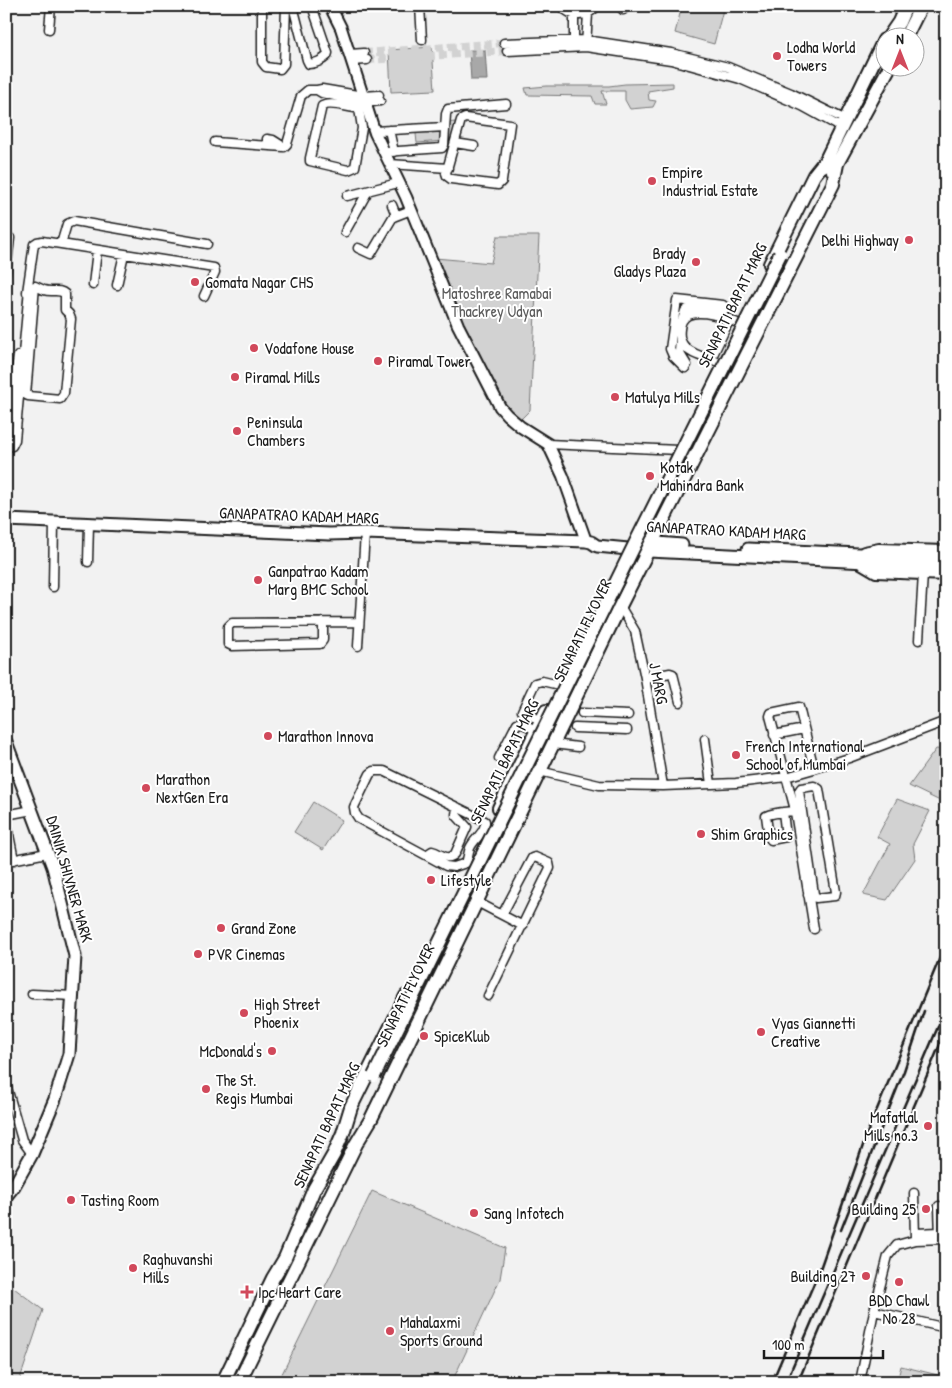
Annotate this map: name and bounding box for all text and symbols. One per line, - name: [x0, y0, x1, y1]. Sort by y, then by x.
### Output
- north arrow: [874, 28, 924, 78]
- text: N: [896, 29, 904, 48]
- place label: Lodha World Towers: [787, 36, 855, 76]
- marker: Lodha World Towers: [771, 50, 783, 62]
- place label: Empire Industrial Estate: [662, 161, 759, 201]
- marker: Empire Industrial Estate: [646, 175, 658, 187]
- place label: Delhi Highway: [821, 229, 899, 251]
- marker: Delhi Highway: [903, 234, 915, 246]
- street label: SENAPATI BAPAT MARG: [692, 239, 772, 371]
- place label: Brady Gladys Plaza: [614, 242, 686, 282]
- marker: Brady Gladys Plaza: [690, 256, 702, 268]
- place label: Gomata Nagar CHS: [205, 271, 314, 293]
- marker: Gomata Nagar CHS: [189, 276, 201, 288]
- park label: Matoshree Ramabai Thackrey Udyan: [442, 282, 552, 322]
- place label: Vodafone House: [264, 337, 355, 359]
- marker: Vodafone House: [248, 342, 260, 354]
- place label: Piramal Tower: [388, 350, 471, 372]
- marker: Piramal Tower: [372, 355, 384, 367]
- place label: Piramal Mills: [245, 366, 320, 388]
- marker: Piramal Mills: [229, 371, 241, 383]
- place label: Matulya Mills: [625, 386, 700, 408]
- marker: Matulya Mills: [609, 391, 621, 403]
- place label: Peninsula Chambers: [247, 411, 305, 451]
- marker: Peninsula Chambers: [231, 425, 243, 437]
- place label: Kotak Mahindra Bank: [660, 456, 744, 496]
- marker: Kotak Mahindra Bank: [644, 470, 656, 482]
- street label: GANAPATRAO KADAM MARG: [219, 501, 379, 529]
- street label: GANAPATRAO KADAM MARG: [646, 515, 807, 545]
- place label: Ganpatrao Kadam Marg BMC School: [268, 560, 369, 600]
- marker: Ganpatrao Kadam Marg BMC School: [252, 574, 264, 586]
- street label: SENAPATI FLYOVER: [547, 575, 617, 685]
- street label: J MARG: [644, 660, 674, 706]
- street label: SENAPATI BAPAT MARG: [464, 695, 544, 827]
- place label: Marathon Innova: [278, 725, 373, 747]
- marker: Marathon Innova: [262, 730, 274, 742]
- place label: French International School of Mumbai: [745, 735, 865, 775]
- marker: French International School of Mumbai: [730, 749, 742, 761]
- place label: Marathon NextGen Era: [156, 768, 228, 808]
- marker: Marathon NextGen Era: [140, 782, 152, 794]
- street label: DAINIK SHIVNER MARK: [41, 813, 99, 945]
- place label: Shim Graphics: [711, 823, 793, 845]
- marker: Shim Graphics: [695, 828, 707, 840]
- place label: Lifestyle: [441, 869, 492, 891]
- marker: Lifestyle: [425, 874, 437, 886]
- place label: Grand Zone: [231, 917, 297, 939]
- marker: Grand Zone: [215, 922, 227, 934]
- street label: SENAPATI FLYOVER: [370, 940, 440, 1050]
- place label: PVR Cinemas: [208, 943, 285, 965]
- marker: PVR Cinemas: [192, 948, 204, 960]
- place label: High Street Phoenix: [254, 993, 320, 1033]
- marker: High Street Phoenix: [238, 1007, 250, 1019]
- place label: Vyas Giannetti Creative: [771, 1012, 856, 1052]
- place label: SpiceKlub: [434, 1025, 490, 1047]
- marker: Vyas Giannetti Creative: [755, 1026, 767, 1038]
- marker: SpiceKlub: [418, 1030, 430, 1042]
- place label: McDonald's: [199, 1040, 262, 1062]
- marker: McDonald's: [266, 1045, 278, 1057]
- street label: SENAPATI BAPAT MARG: [287, 1058, 365, 1191]
- place label: The St. Regis Mumbai: [216, 1069, 293, 1109]
- marker: The St. Regis Mumbai: [200, 1083, 212, 1095]
- place label: Mafatlal Mills no.3: [864, 1106, 919, 1146]
- marker: Mafatlal Mills no.3: [922, 1120, 934, 1132]
- place label: Tasting Room: [81, 1189, 159, 1211]
- marker: Tasting Room: [65, 1194, 77, 1206]
- place label: Building 25: [852, 1198, 916, 1220]
- place label: Sang Infotech: [484, 1202, 564, 1224]
- marker: Building 25: [920, 1203, 932, 1215]
- marker: Sang Infotech: [468, 1207, 480, 1219]
- place label: Raghuvanshi Mills: [143, 1248, 213, 1288]
- marker: Raghuvanshi Mills: [127, 1262, 139, 1274]
- place label: Building 27: [790, 1265, 856, 1287]
- marker: Building 27: [860, 1270, 872, 1282]
- marker: BDD Chawl No 28: [893, 1276, 905, 1288]
- place label: Ipc Heart Care: [258, 1281, 342, 1303]
- marker: Ipc Heart Care: [240, 1285, 254, 1299]
- place label: BDD Chawl No 28: [869, 1289, 930, 1329]
- place label: Mahalaxmi Sports Ground: [400, 1311, 482, 1351]
- marker: Mahalaxmi Sports Ground: [384, 1325, 396, 1337]
- scale bar: [764, 1328, 883, 1360]
- text: 100 m: [772, 1334, 805, 1355]

